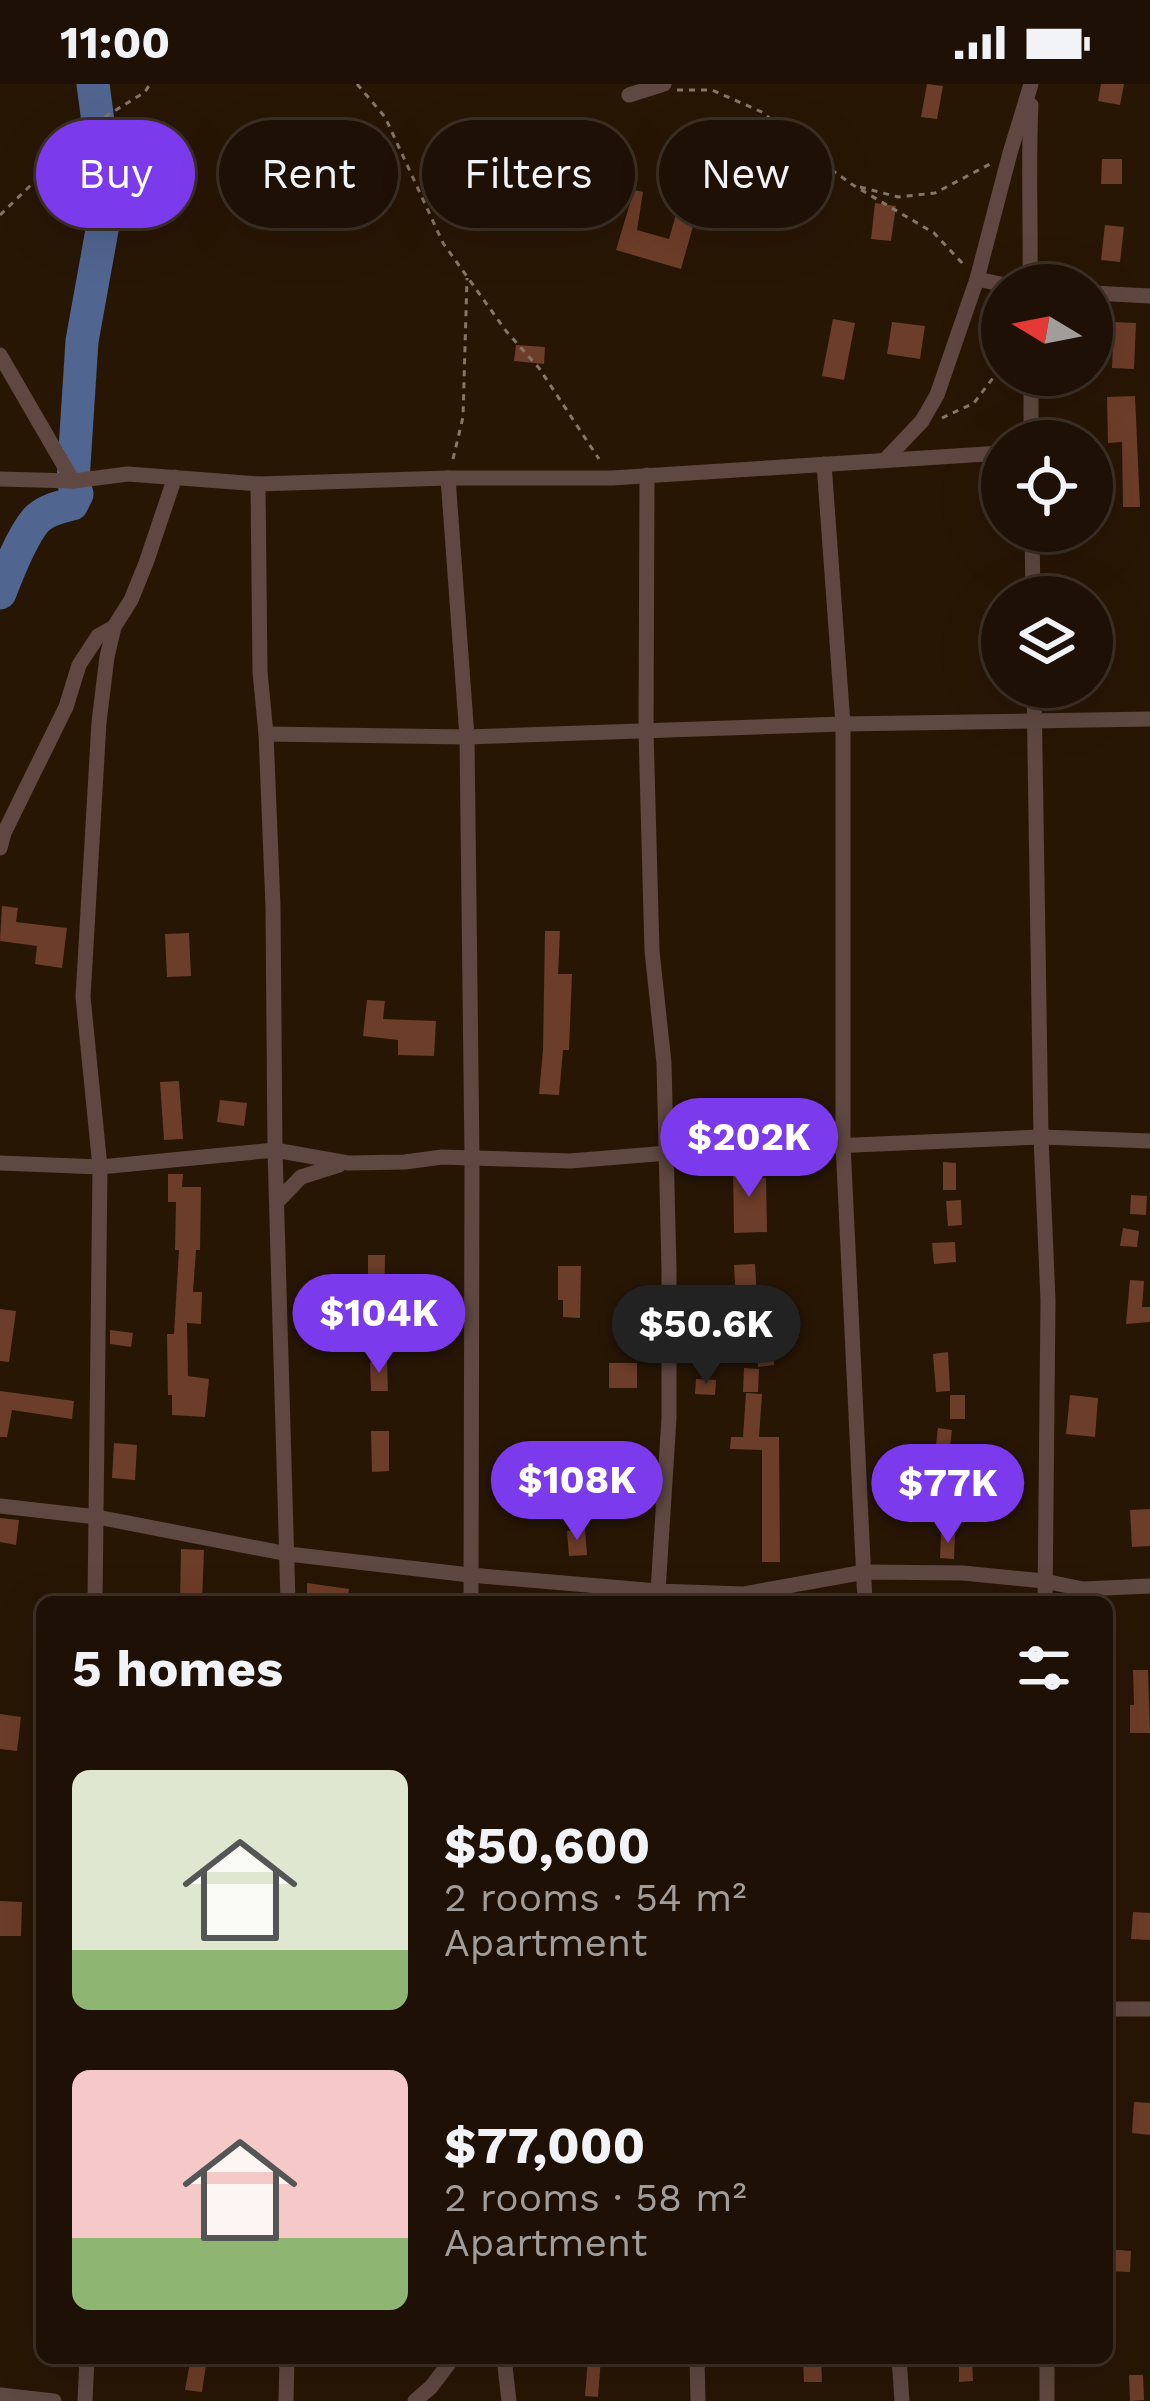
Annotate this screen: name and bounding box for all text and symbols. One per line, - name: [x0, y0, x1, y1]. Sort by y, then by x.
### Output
- text: 11:00: [60, 16, 170, 69]
- chip: Buy: [36, 120, 195, 228]
- chip: Rent: [219, 120, 398, 228]
- chip: Filters: [422, 120, 635, 228]
- chip: New: [659, 120, 832, 228]
- north arrow: [981, 264, 1113, 396]
- map controls: [981, 264, 1113, 708]
- button: locate: [981, 420, 1113, 552]
- button: layers: [981, 576, 1113, 708]
- pin: $202K: [665, 1098, 833, 1200]
- text: $202K: [687, 1114, 811, 1159]
- pin: $104K: [295, 1274, 463, 1376]
- pin: $50.6K: [608, 1285, 804, 1387]
- text: $104K: [319, 1290, 439, 1335]
- text: $50.6K: [639, 1301, 773, 1346]
- pin: $108K: [493, 1441, 661, 1543]
- pin: $77K: [877, 1444, 1019, 1546]
- text: $108K: [518, 1457, 636, 1502]
- text: $77K: [898, 1460, 998, 1505]
- icon: filters: [1011, 1635, 1077, 1701]
- text: 5 homes: [72, 1639, 283, 1698]
- text: $50,600: [444, 1816, 650, 1875]
- icon: home: [168, 1818, 312, 1962]
- text: 2 rooms · 54 m²: [444, 1875, 746, 1920]
- text: Apartment: [444, 1920, 647, 1965]
- text: $77,000: [444, 2116, 645, 2175]
- icon: home: [168, 2118, 312, 2262]
- text: 2 rooms · 58 m²: [444, 2175, 747, 2220]
- text: Apartment: [444, 2220, 647, 2265]

